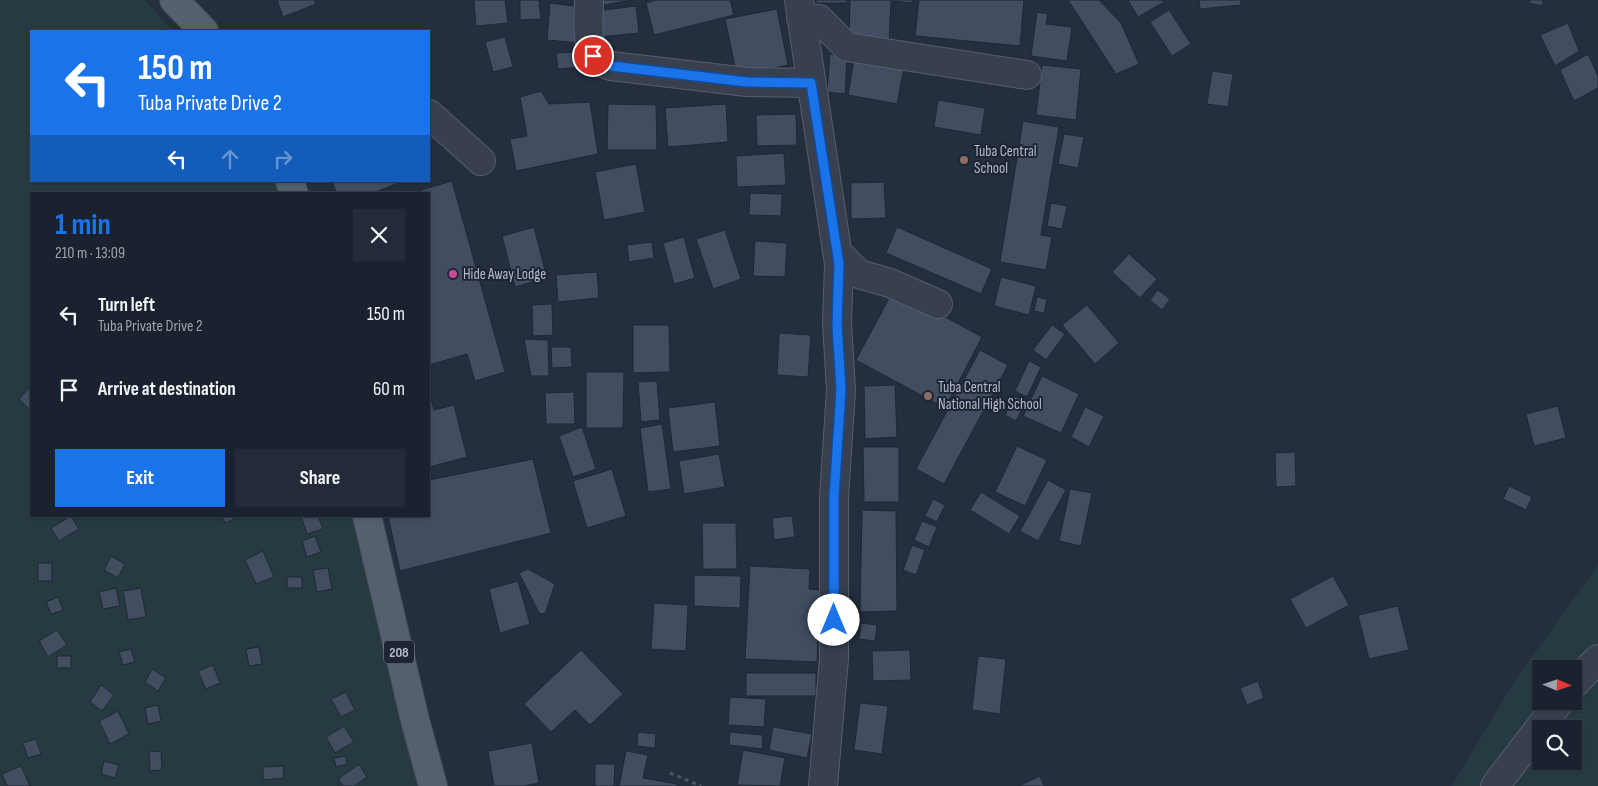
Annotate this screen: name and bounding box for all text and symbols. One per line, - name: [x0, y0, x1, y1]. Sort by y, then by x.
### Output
- pin: [572, 35, 614, 77]
- icon: arrive: [579, 42, 607, 70]
- text: 150 m: [138, 47, 212, 90]
- icon: left: [55, 50, 120, 115]
- text: Tuba Private Drive 2: [138, 90, 282, 117]
- place label: Tuba Central School: [974, 142, 1037, 178]
- icon: left: [163, 145, 191, 173]
- icon: ahead: [216, 145, 244, 173]
- icon: right: [269, 145, 297, 173]
- marker: Tuba Central School: [958, 154, 970, 166]
- text: 1 min: [55, 207, 111, 243]
- button: close: [353, 209, 405, 261]
- text: 210 m · 13:09: [55, 244, 125, 263]
- place label: Hide Away Lodge: [463, 265, 546, 284]
- marker: Hide Away Lodge: [447, 268, 459, 280]
- text: Turn left: [98, 294, 155, 317]
- icon: left: [55, 301, 83, 329]
- text: 150 m: [367, 303, 405, 326]
- text: Tuba Private Drive 2: [98, 317, 203, 336]
- icon: arrive: [55, 376, 83, 404]
- text: Arrive at destination: [98, 378, 236, 401]
- text: 60 m: [373, 378, 405, 401]
- place label: Tuba Central National High School: [938, 378, 1042, 414]
- marker: Tuba Central National High School: [922, 390, 934, 402]
- button: Exit: [55, 449, 225, 507]
- button: Share: [235, 449, 405, 507]
- position arrow: [807, 593, 859, 645]
- road number: 208: [384, 640, 414, 664]
- north arrow: [1532, 660, 1582, 710]
- map controls: [1532, 660, 1582, 770]
- button: search: [1532, 720, 1582, 770]

